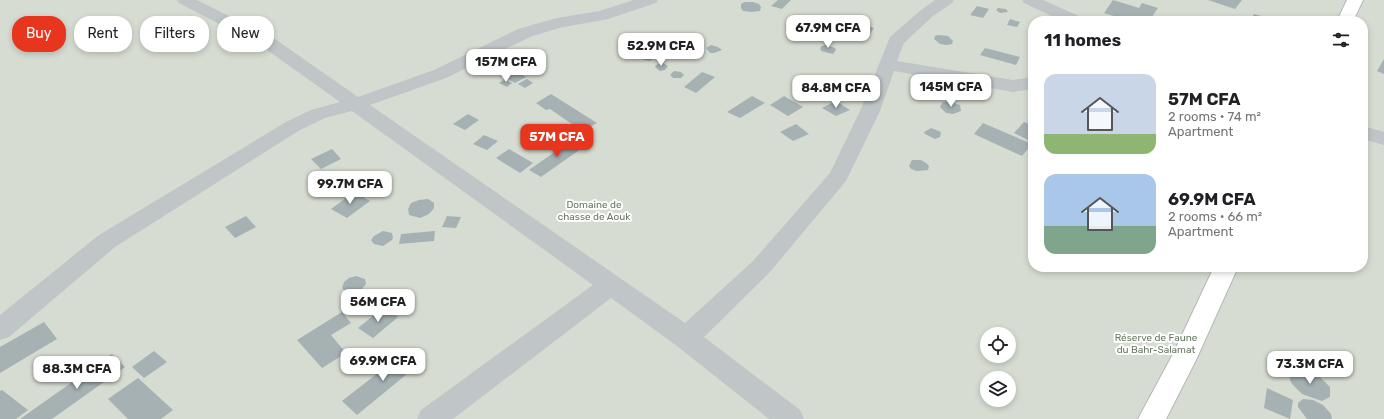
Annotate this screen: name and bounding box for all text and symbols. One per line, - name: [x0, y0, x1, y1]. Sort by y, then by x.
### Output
- pin: 67.9M CFA: [782, 15, 874, 49]
- chip: Buy: [12, 16, 66, 52]
- chip: Rent: [74, 16, 132, 52]
- chip: Filters: [140, 16, 209, 52]
- chip: New: [217, 16, 274, 52]
- text: 67.9M CFA: [795, 20, 861, 35]
- icon: filters: [1330, 29, 1352, 51]
- text: 11 homes: [1044, 30, 1121, 50]
- pin: 52.9M CFA: [615, 33, 707, 67]
- text: 52.9M CFA: [627, 38, 695, 53]
- pin: 157M CFA: [465, 49, 547, 83]
- text: 157M CFA: [475, 54, 537, 69]
- pin: 145M CFA: [910, 74, 992, 108]
- pin: 84.8M CFA: [790, 75, 882, 109]
- text: 145M CFA: [919, 79, 983, 94]
- text: 84.8M CFA: [801, 80, 871, 95]
- text: 57M CFA: [1168, 89, 1240, 109]
- icon: home: [1076, 90, 1124, 138]
- text: 2 rooms · 74 m²: [1168, 109, 1261, 124]
- pin: 57M CFA: [520, 124, 594, 158]
- text: Apartment: [1168, 124, 1233, 139]
- text: 57M CFA: [529, 129, 585, 144]
- pin: 99.7M CFA: [304, 171, 396, 205]
- text: 99.7M CFA: [317, 176, 383, 191]
- text: 69.9M CFA: [1168, 189, 1256, 209]
- icon: home: [1076, 190, 1124, 238]
- park label: Domaine de chasse de Aouk: [558, 199, 631, 223]
- text: 2 rooms · 66 m²: [1168, 209, 1262, 224]
- text: Apartment: [1168, 224, 1233, 239]
- pin: 56M CFA: [341, 289, 415, 323]
- text: 56M CFA: [350, 294, 406, 309]
- map controls: [980, 327, 1016, 407]
- button: locate: [980, 327, 1016, 363]
- park label: Réserve de Faune du Bahr-Salamat: [1115, 332, 1198, 356]
- pin: 69.9M CFA: [337, 348, 429, 382]
- pin: 73.3M CFA: [1264, 351, 1356, 385]
- text: 69.9M CFA: [349, 353, 417, 368]
- pin: 88.3M CFA: [31, 356, 123, 390]
- text: 73.3M CFA: [1276, 356, 1344, 371]
- text: 88.3M CFA: [42, 361, 112, 376]
- button: layers: [980, 371, 1016, 407]

